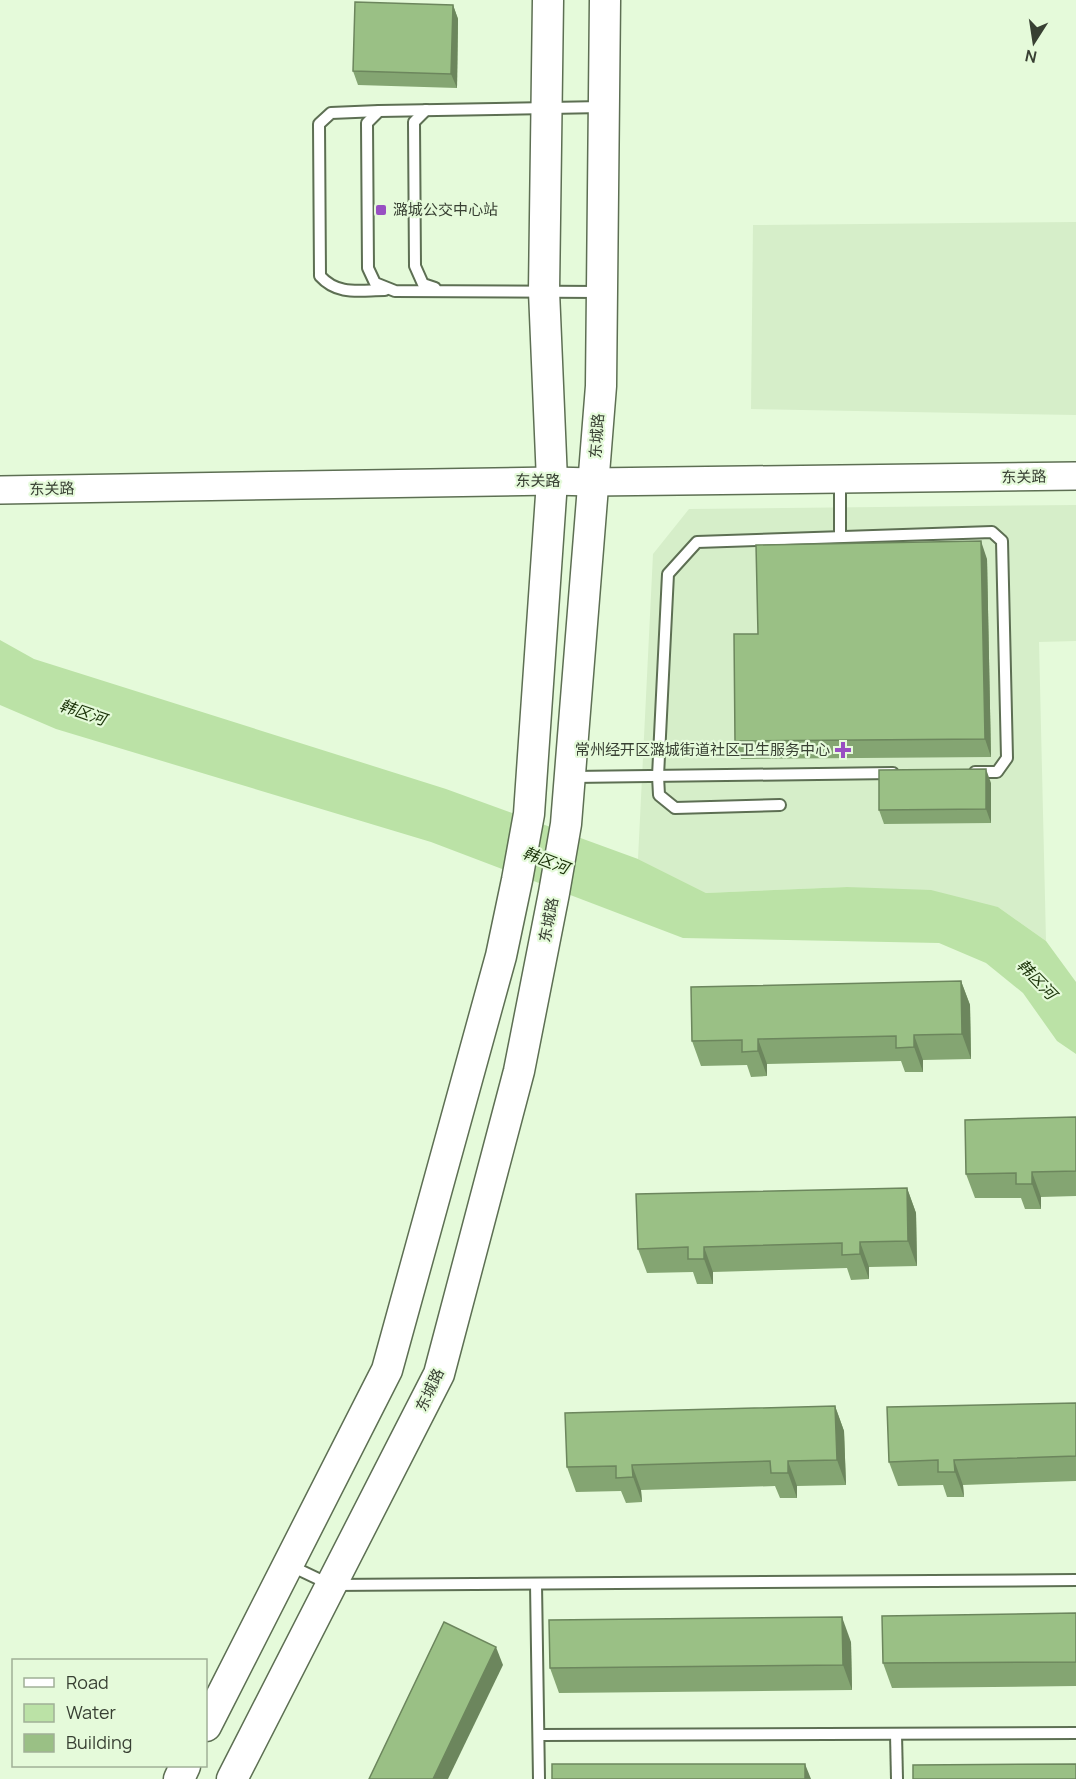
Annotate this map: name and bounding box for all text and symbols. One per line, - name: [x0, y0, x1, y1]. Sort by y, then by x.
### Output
- north arrow: [1004, 12, 1064, 72]
- text: N: [1023, 45, 1039, 69]
- place label: 潞城公交中心站: [393, 199, 498, 220]
- marker: 潞城公交中心站: [374, 203, 388, 217]
- street label: 东城路: [584, 413, 609, 459]
- street label: 东关路: [1001, 466, 1047, 487]
- street label: 东关路: [515, 470, 561, 491]
- street label: 东关路: [29, 478, 75, 499]
- water label: 韩区河: [57, 694, 112, 731]
- place label: 常州经开区潞城街道社区卫生服务中心: [575, 739, 830, 760]
- marker: 常州经开区潞城街道社区卫生服务中心: [834, 741, 852, 759]
- water label: 韩区河: [520, 841, 575, 880]
- street label: 东城路: [534, 896, 563, 944]
- water label: 韩区河: [1012, 954, 1064, 1006]
- street label: 东城路: [411, 1365, 449, 1415]
- legend: [12, 1659, 207, 1767]
- text: Road: [66, 1670, 109, 1694]
- text: Water: [66, 1700, 116, 1724]
- text: Building: [66, 1730, 132, 1754]

